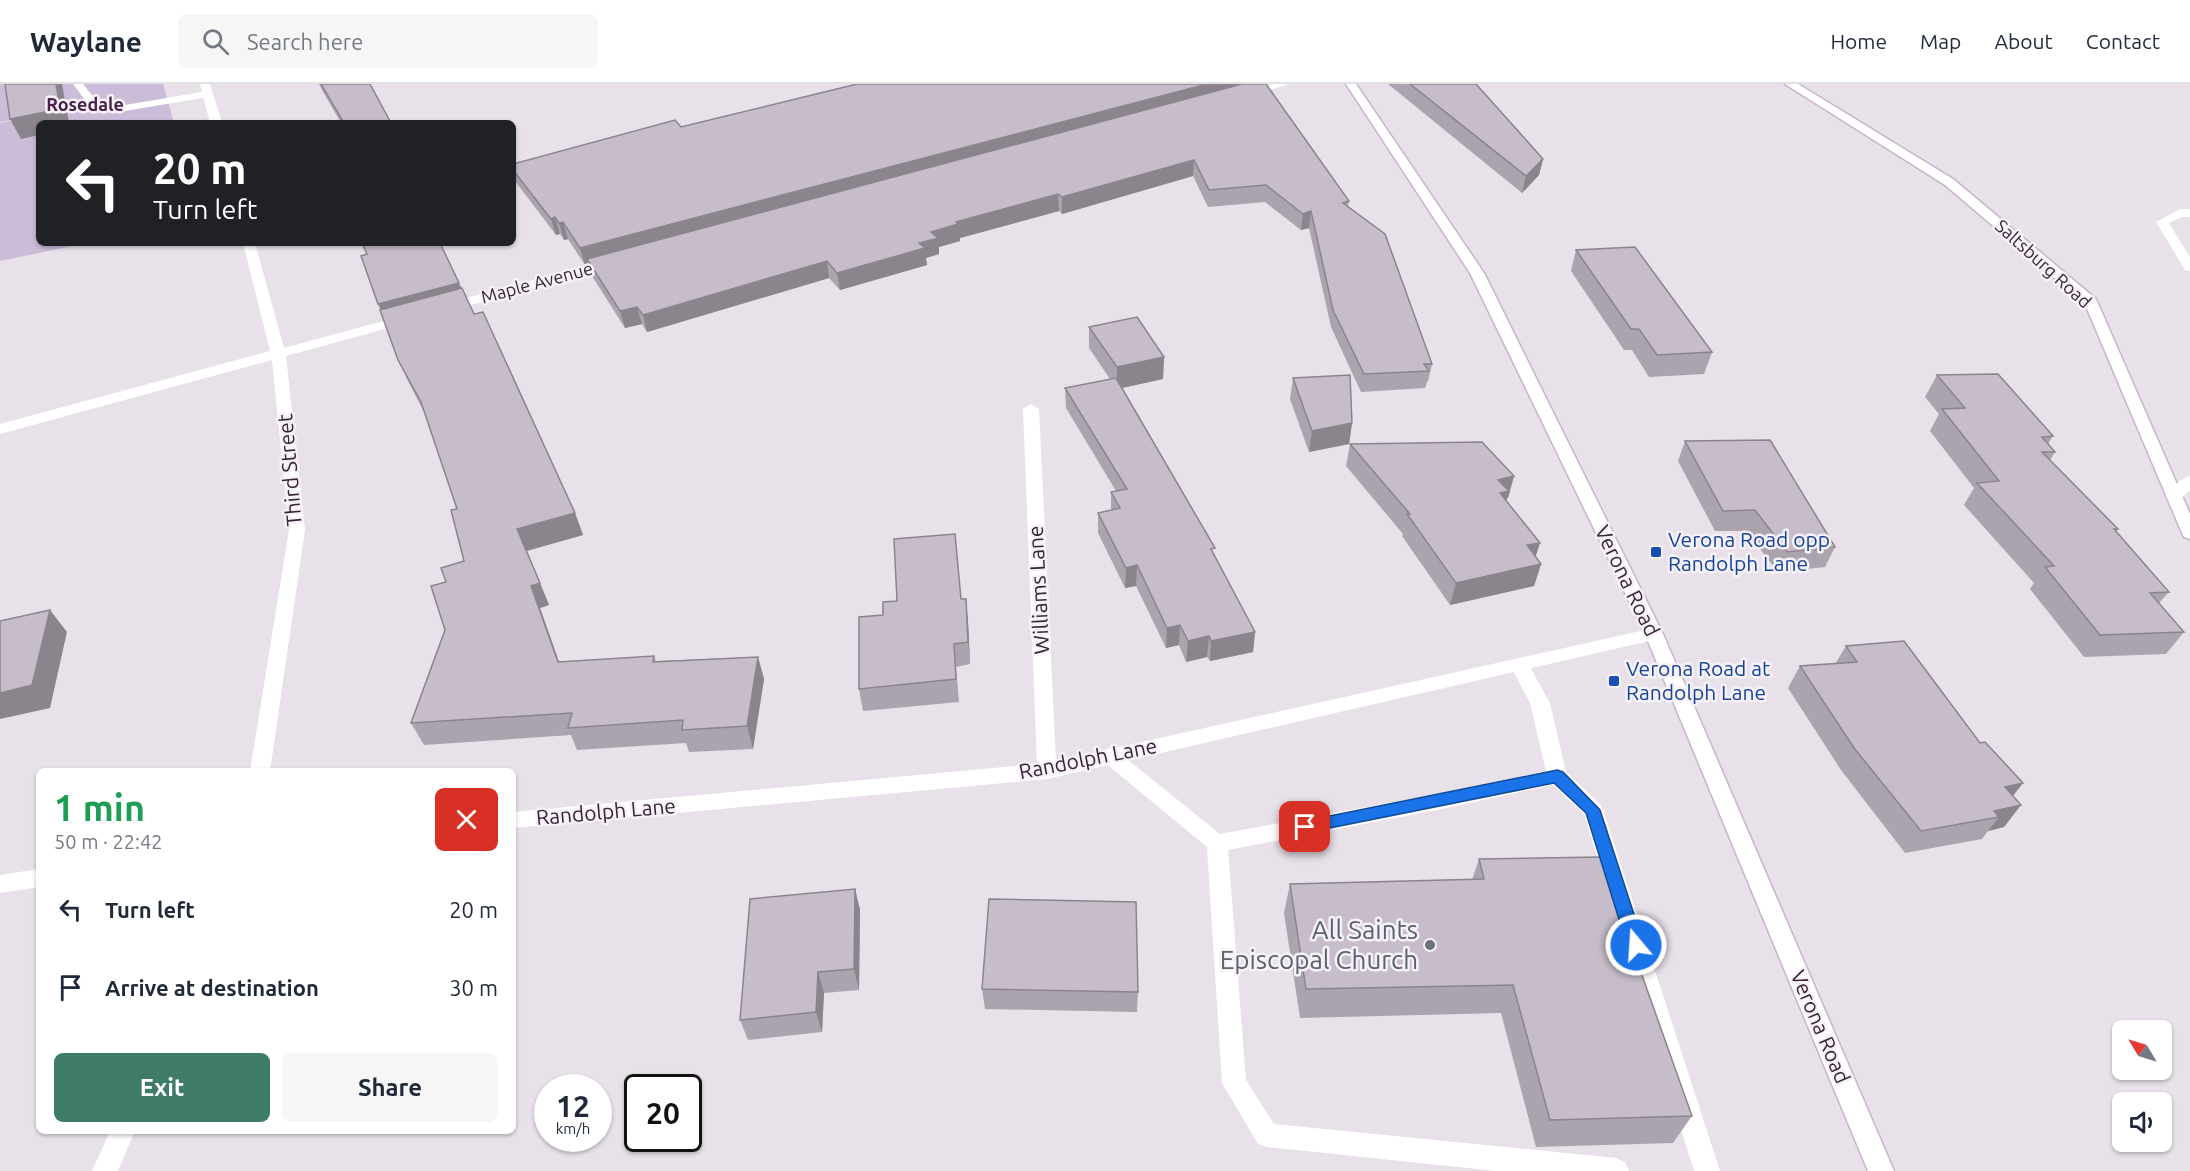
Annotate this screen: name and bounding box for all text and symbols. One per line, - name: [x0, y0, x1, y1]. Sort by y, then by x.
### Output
- search box: [178, 14, 598, 68]
- icon: search: [199, 25, 232, 58]
- text: Waylane: [30, 26, 142, 57]
- text: Search here: [247, 29, 363, 54]
- text: Home: [1830, 29, 1887, 53]
- text: Map: [1920, 29, 1961, 53]
- text: About: [1994, 29, 2053, 53]
- text: Contact: [2086, 29, 2160, 53]
- district label: Rosedale: [46, 94, 124, 114]
- icon: left: [54, 144, 132, 222]
- text: 20 m: [153, 145, 247, 192]
- text: Turn left: [153, 194, 257, 224]
- street label: Saltsburg Road: [1992, 215, 2096, 311]
- street label: Maple Avenue: [479, 258, 595, 307]
- street label: Third Street: [272, 413, 306, 527]
- street label: Verona Road: [1591, 521, 1665, 640]
- street label: Williams Lane: [1023, 525, 1053, 655]
- place label: Verona Road opp Randolph Lane: [1668, 527, 1830, 575]
- marker: Verona Road opp Randolph Lane: [1649, 545, 1663, 559]
- place label: Verona Road at Randolph Lane: [1626, 656, 1770, 704]
- marker: Verona Road at Randolph Lane: [1607, 674, 1621, 688]
- street label: Randolph Lane: [1017, 733, 1159, 783]
- text: 1 min: [54, 787, 145, 828]
- button: close: [435, 788, 498, 851]
- street label: Randolph Lane: [535, 793, 677, 829]
- pin: [1279, 801, 1330, 852]
- icon: arrive: [1288, 810, 1321, 843]
- text: 50 m · 22:42: [54, 830, 163, 853]
- icon: left: [54, 893, 87, 926]
- text: Turn left: [105, 897, 195, 922]
- text: 20 m: [449, 897, 498, 922]
- position arrow: [1604, 913, 1668, 977]
- place label: All Saints Episcopal Church: [1220, 915, 1418, 974]
- marker: All Saints Episcopal Church: [1423, 938, 1437, 952]
- street label: Verona Road: [1786, 967, 1855, 1087]
- icon: arrive: [54, 971, 87, 1004]
- text: Arrive at destination: [105, 975, 319, 1000]
- text: 30 m: [449, 975, 498, 1000]
- north arrow: [2112, 1020, 2172, 1080]
- map controls: [2112, 1020, 2172, 1152]
- button: Exit: [54, 1053, 270, 1122]
- button: Share: [282, 1053, 498, 1122]
- speed limit sign: 20: [624, 1074, 702, 1152]
- text: 12: [556, 1089, 590, 1123]
- button: sound: [2112, 1092, 2172, 1152]
- text: km/h: [556, 1120, 590, 1137]

